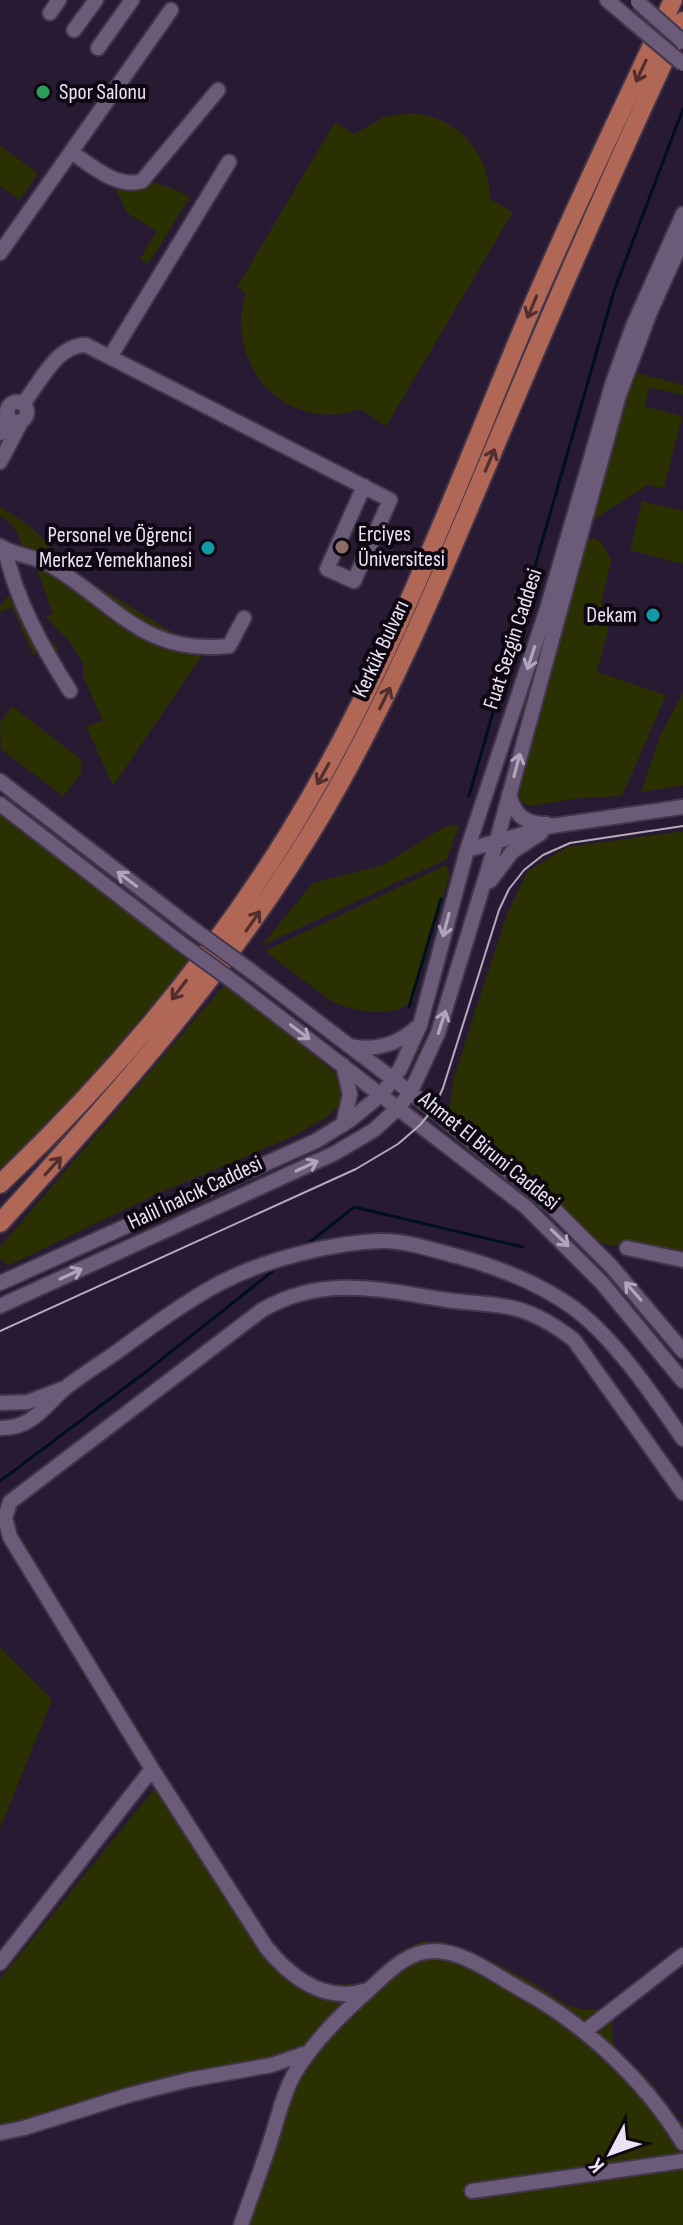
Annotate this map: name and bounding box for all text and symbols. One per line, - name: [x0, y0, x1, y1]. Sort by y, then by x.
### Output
- one-way arrow: [633, 59, 648, 83]
- place label: Spor Salonu: [59, 79, 146, 106]
- marker: Spor Salonu: [34, 83, 52, 101]
- one-way arrow: [524, 294, 539, 319]
- one-way arrow: [483, 448, 498, 473]
- place label: Erciyes Üniversitesi: [358, 521, 445, 573]
- place label: Personel ve Öğrenci Merkez Yemekhanesi: [39, 522, 192, 574]
- marker: Erciyes Üniversitesi: [333, 538, 351, 556]
- marker: Personel ve Öğrenci Merkez Yemekhanesi: [199, 539, 217, 557]
- street label: Fuat Sezgin Caddesi: [478, 565, 548, 713]
- street label: Kerkük Bulvarı: [347, 596, 415, 702]
- place label: Dekam: [586, 602, 637, 629]
- marker: Dekam: [644, 606, 662, 624]
- one-way arrow: [522, 645, 537, 670]
- one-way arrow: [378, 686, 393, 710]
- one-way arrow: [511, 753, 526, 779]
- one-way arrow: [315, 762, 331, 785]
- one-way arrow: [117, 871, 139, 888]
- one-way arrow: [245, 911, 261, 933]
- one-way arrow: [438, 912, 453, 938]
- one-way arrow: [170, 979, 187, 1000]
- one-way arrow: [435, 1010, 450, 1035]
- one-way arrow: [289, 1024, 310, 1041]
- street label: Ahmet El Biruni Caddesi: [412, 1085, 565, 1216]
- street label: Halil İnalcık Caddesi: [124, 1150, 266, 1236]
- one-way arrow: [43, 1156, 61, 1176]
- one-way arrow: [295, 1158, 319, 1173]
- one-way arrow: [550, 1229, 570, 1248]
- one-way arrow: [59, 1266, 83, 1281]
- one-way arrow: [624, 1282, 642, 1302]
- north arrow: [571, 2113, 651, 2193]
- text: K: [583, 2152, 611, 2178]

